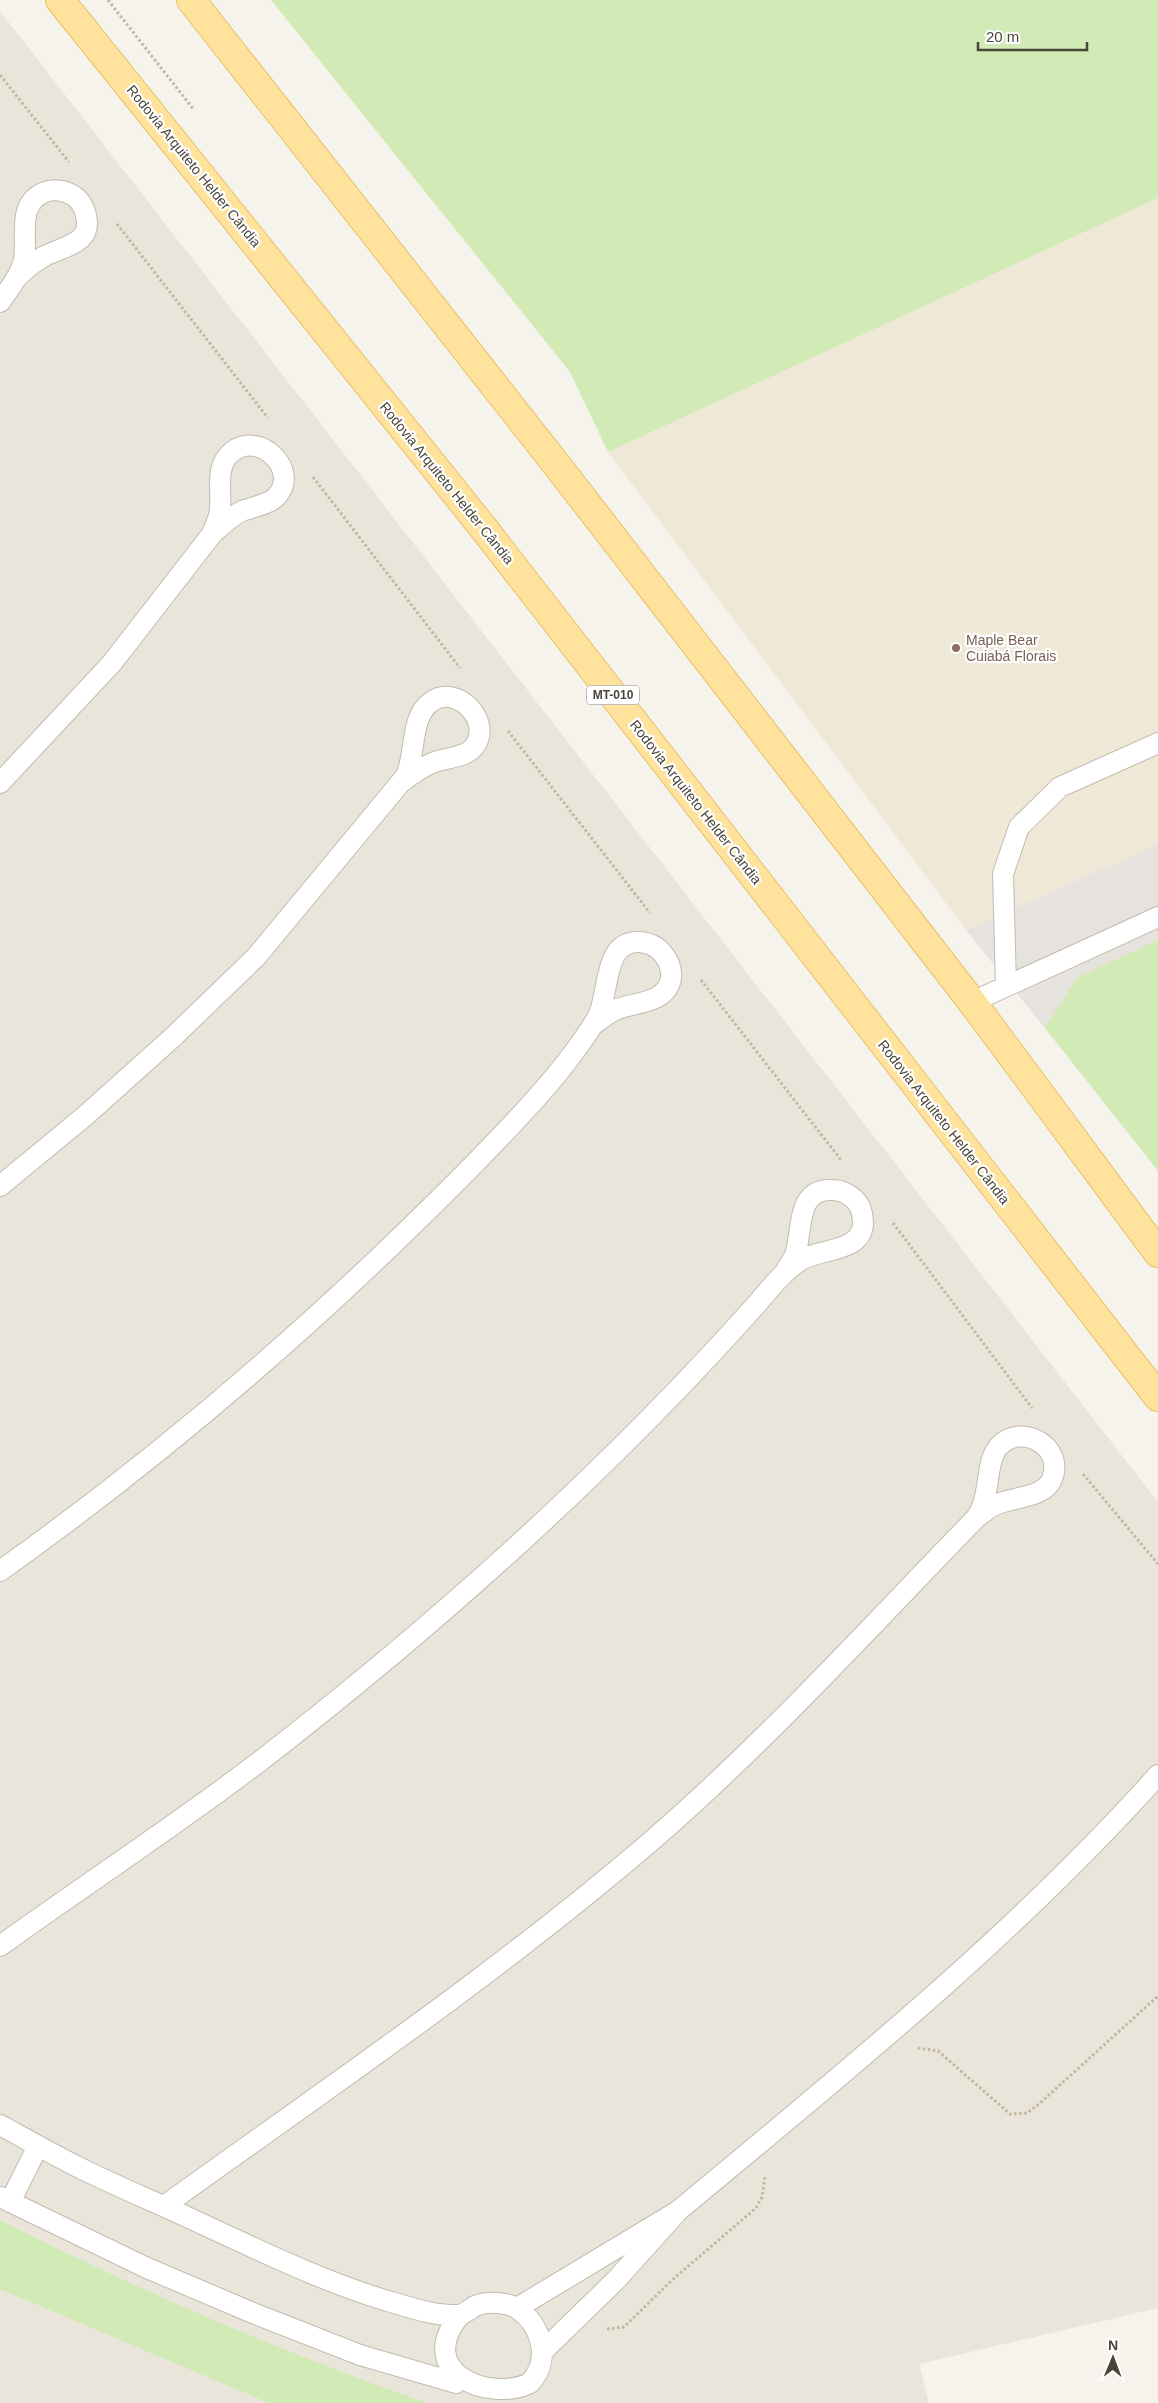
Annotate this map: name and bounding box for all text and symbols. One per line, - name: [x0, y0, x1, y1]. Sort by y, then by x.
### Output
- scale bar: [978, 20, 1087, 52]
- text: 20 m: [986, 28, 1019, 45]
- street label: Rodovia Arquiteto Helder Cândia: [124, 82, 265, 250]
- street label: Rodovia Arquiteto Helder Cândia: [377, 399, 518, 567]
- place label: Maple Bear Cuiabá Florais: [966, 632, 1056, 664]
- marker: Maple Bear Cuiabá Florais: [950, 642, 962, 654]
- road number: MT-010: [587, 686, 639, 704]
- street label: Rodovia Arquiteto Helder Cândia: [627, 717, 765, 887]
- street label: Rodovia Arquiteto Helder Cândia: [875, 1037, 1013, 1207]
- north arrow: [1088, 2333, 1138, 2383]
- text: N: [1108, 2337, 1118, 2353]

